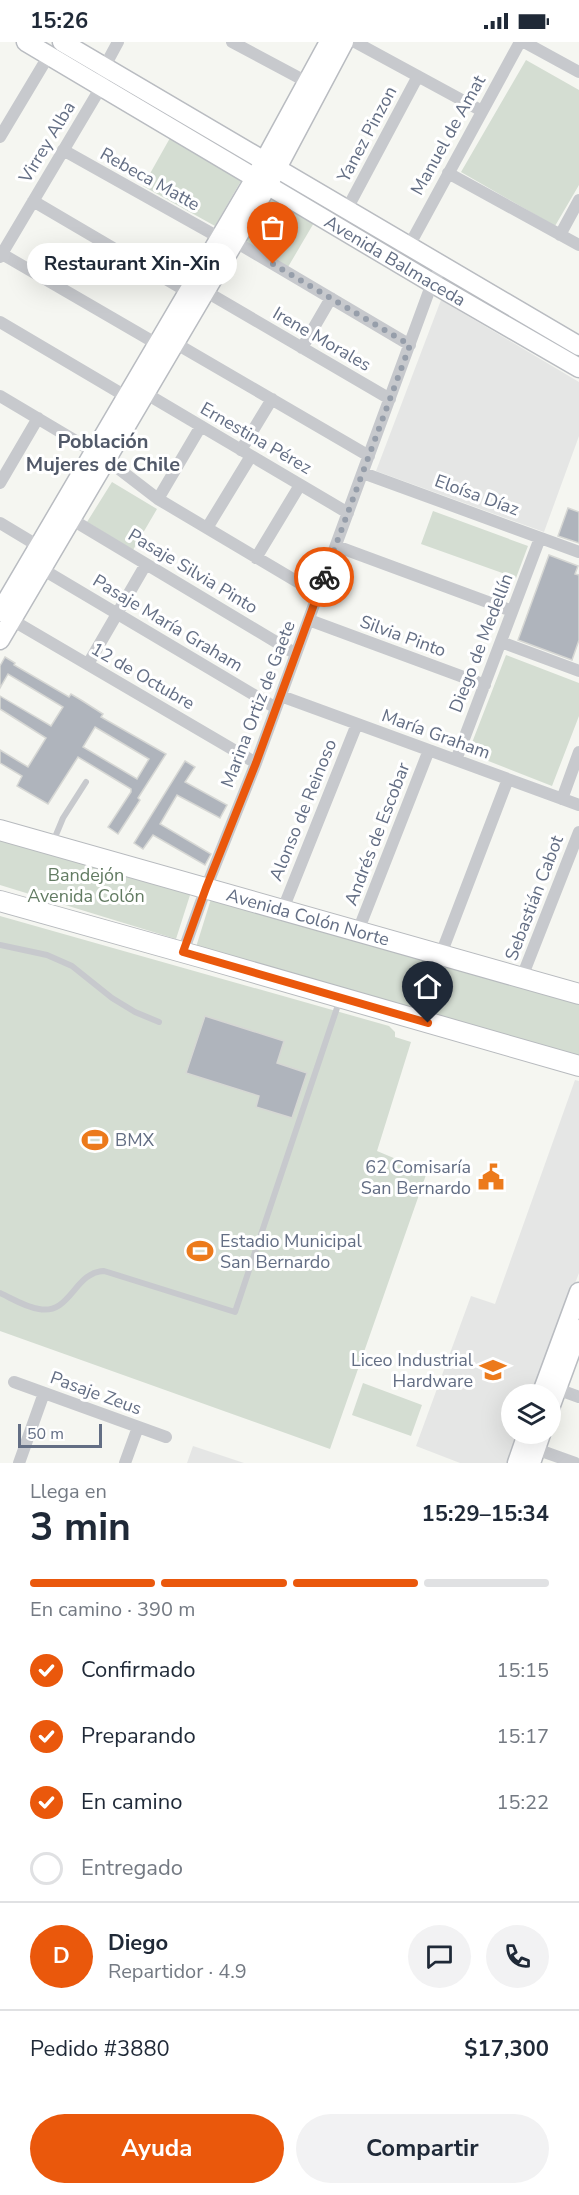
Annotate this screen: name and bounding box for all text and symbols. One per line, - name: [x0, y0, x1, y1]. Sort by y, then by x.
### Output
- text: 15:26: [30, 6, 88, 36]
- street label: Manuel de Amat: [405, 70, 491, 199]
- street label: Yanez Pinzon: [331, 82, 402, 187]
- street label: Virrey Alba: [13, 97, 81, 188]
- street label: Rebeca Matte: [96, 142, 204, 216]
- pin: [247, 202, 298, 264]
- street label: Avenida Balmaceda: [320, 210, 470, 312]
- icon: bag: [256, 211, 289, 244]
- callout: Restaurant Xin-Xin: [27, 243, 237, 285]
- text: Restaurant Xin-Xin: [44, 250, 220, 277]
- street label: Irene Morales: [268, 301, 376, 377]
- street label: Ernestina Pérez: [196, 396, 316, 480]
- district label: Población Mujeres de Chile: [26, 428, 180, 478]
- street label: Eloísa Díaz: [431, 469, 523, 521]
- street label: Pasaje Silvia Pinto: [124, 523, 262, 619]
- courier: [294, 547, 354, 607]
- icon: bike: [308, 561, 341, 594]
- street label: Pasaje María Graham: [89, 569, 247, 677]
- street label: Diego de Medellín: [443, 570, 519, 716]
- street label: Silvia Pinto: [357, 609, 449, 663]
- street label: Marina Ortiz de Gaete: [215, 617, 301, 791]
- street label: 12 de Octubre: [87, 637, 199, 715]
- street label: María Graham: [378, 703, 494, 765]
- street label: Alonso de Reinoso: [264, 735, 342, 885]
- street label: Andrés de Escobar: [339, 759, 416, 909]
- street label: Sebastián Cabot: [499, 831, 569, 964]
- park label: Bandejón Avenida Colón: [27, 863, 145, 908]
- street label: Avenida Colón Norte: [224, 883, 392, 952]
- pin: [402, 961, 453, 1023]
- icon: home: [411, 970, 444, 1003]
- sports icon: BMX: [80, 1125, 110, 1155]
- place label: BMX: [115, 1128, 155, 1152]
- place label: 62 Comisaría San Bernardo: [361, 1155, 471, 1200]
- public building icon: 62 Comisaría San Bernardo: [476, 1162, 506, 1192]
- place label: Estadio Municipal San Bernardo: [220, 1229, 362, 1274]
- sports icon: Estadio Municipal San Bernardo: [185, 1236, 215, 1266]
- place label: Liceo Industrial Hardware: [351, 1348, 474, 1393]
- school or university icon: Liceo Industrial Hardware: [478, 1355, 508, 1385]
- street label: Pasaje Zeus: [47, 1365, 145, 1421]
- map controls: [501, 1384, 561, 1444]
- button: layers: [501, 1384, 561, 1444]
- scale bar: [18, 1421, 102, 1448]
- text: 50 m: [27, 1423, 64, 1445]
- text: Llega en: [30, 1478, 107, 1505]
- text: 15:29–15:34: [421, 1499, 549, 1529]
- text: 3 min: [30, 1501, 131, 1554]
- text: En camino · 390 m: [30, 1596, 195, 1623]
- icon: check: [30, 1654, 63, 1687]
- text: Confirmado: [81, 1655, 196, 1685]
- text: 15:15: [496, 1657, 549, 1684]
- icon: check: [30, 1720, 63, 1753]
- text: Preparando: [81, 1721, 196, 1751]
- text: 15:17: [496, 1723, 549, 1750]
- icon: check: [30, 1786, 63, 1819]
- text: En camino: [81, 1787, 182, 1817]
- text: 15:22: [496, 1789, 549, 1816]
- text: Entregado: [81, 1853, 183, 1883]
- button: chat: [408, 1925, 471, 1988]
- button: phone: [486, 1925, 549, 1988]
- text: Diego: [108, 1928, 168, 1958]
- text: D: [53, 1941, 70, 1971]
- text: Repartidor · 4.9: [108, 1958, 247, 1985]
- text: Pedido #3880: [30, 2034, 170, 2064]
- text: $17,300: [464, 2034, 549, 2064]
- button: Ayuda: [30, 2114, 284, 2183]
- button: Compartir: [296, 2114, 549, 2183]

